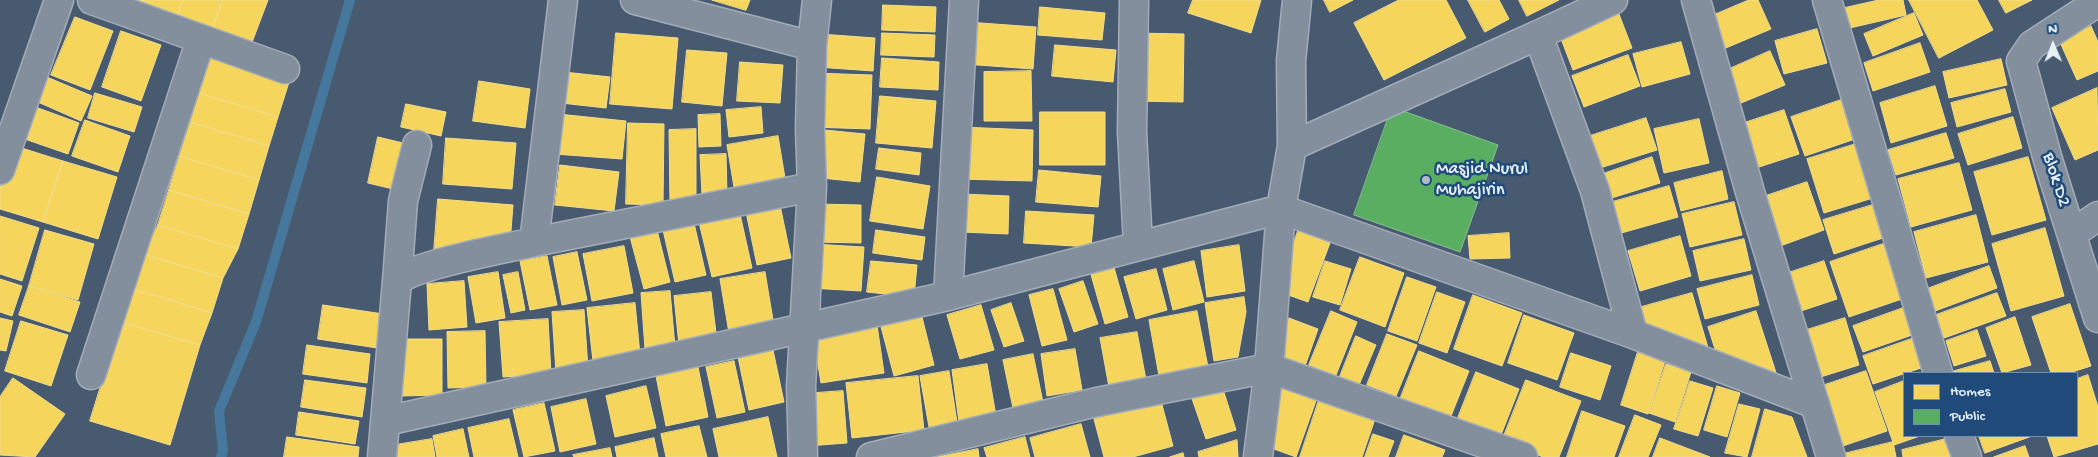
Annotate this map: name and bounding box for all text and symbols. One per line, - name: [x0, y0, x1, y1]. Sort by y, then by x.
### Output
- north arrow: [2028, 20, 2078, 70]
- text: N: [2048, 21, 2057, 38]
- street label: Blok D2: [2036, 150, 2074, 210]
- place label: Masjid Nurul Muhajirin: [1436, 159, 1528, 202]
- marker: Masjid Nurul Muhajirin: [1420, 174, 1432, 186]
- legend: [1903, 372, 2078, 437]
- text: Homes: [1950, 383, 1990, 401]
- text: Public: [1950, 408, 1985, 426]

